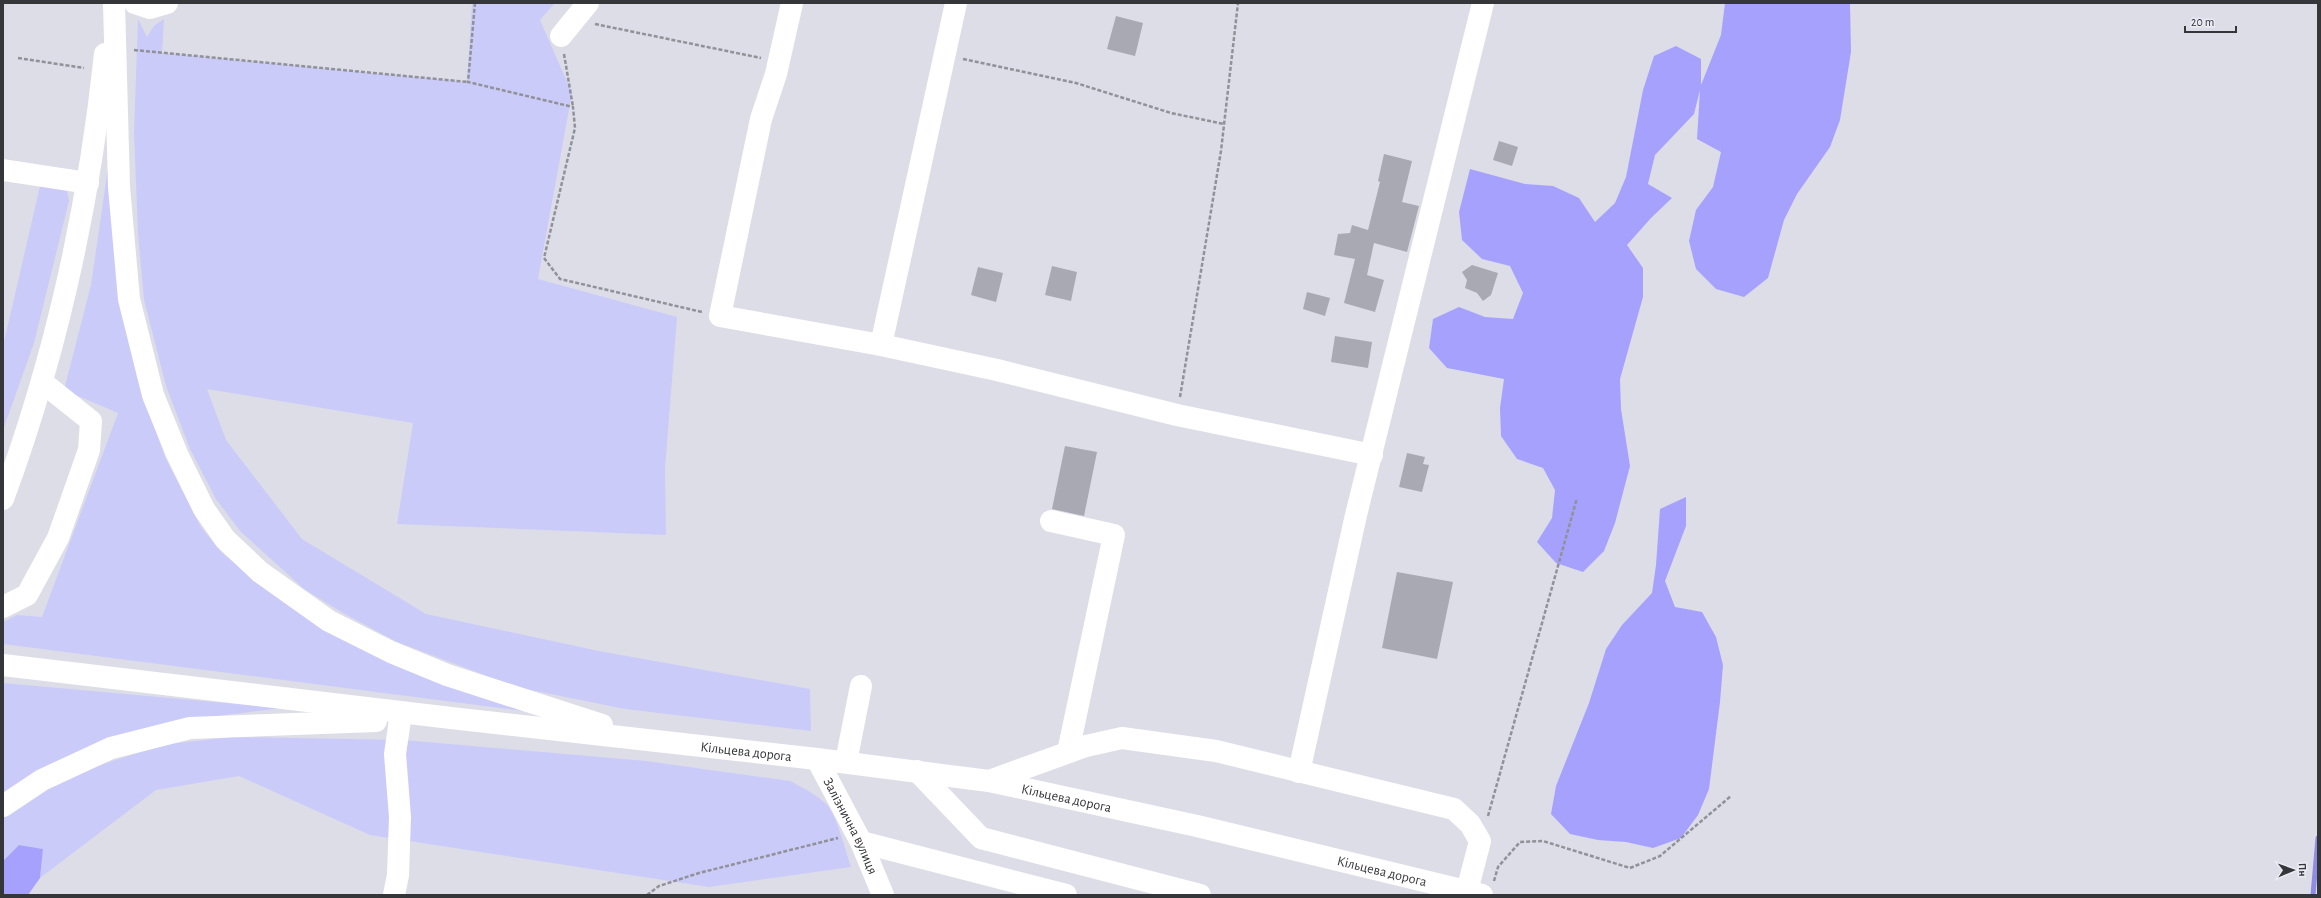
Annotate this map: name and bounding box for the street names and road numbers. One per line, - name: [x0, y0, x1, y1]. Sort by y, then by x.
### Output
- street label: Кільцева дорога: [700, 740, 793, 764]
- street label: Залізнична вулиця: [820, 776, 880, 877]
- street label: Кільцева дорога: [1020, 782, 1113, 815]
- street label: Кільцева дорога: [1336, 854, 1429, 890]

